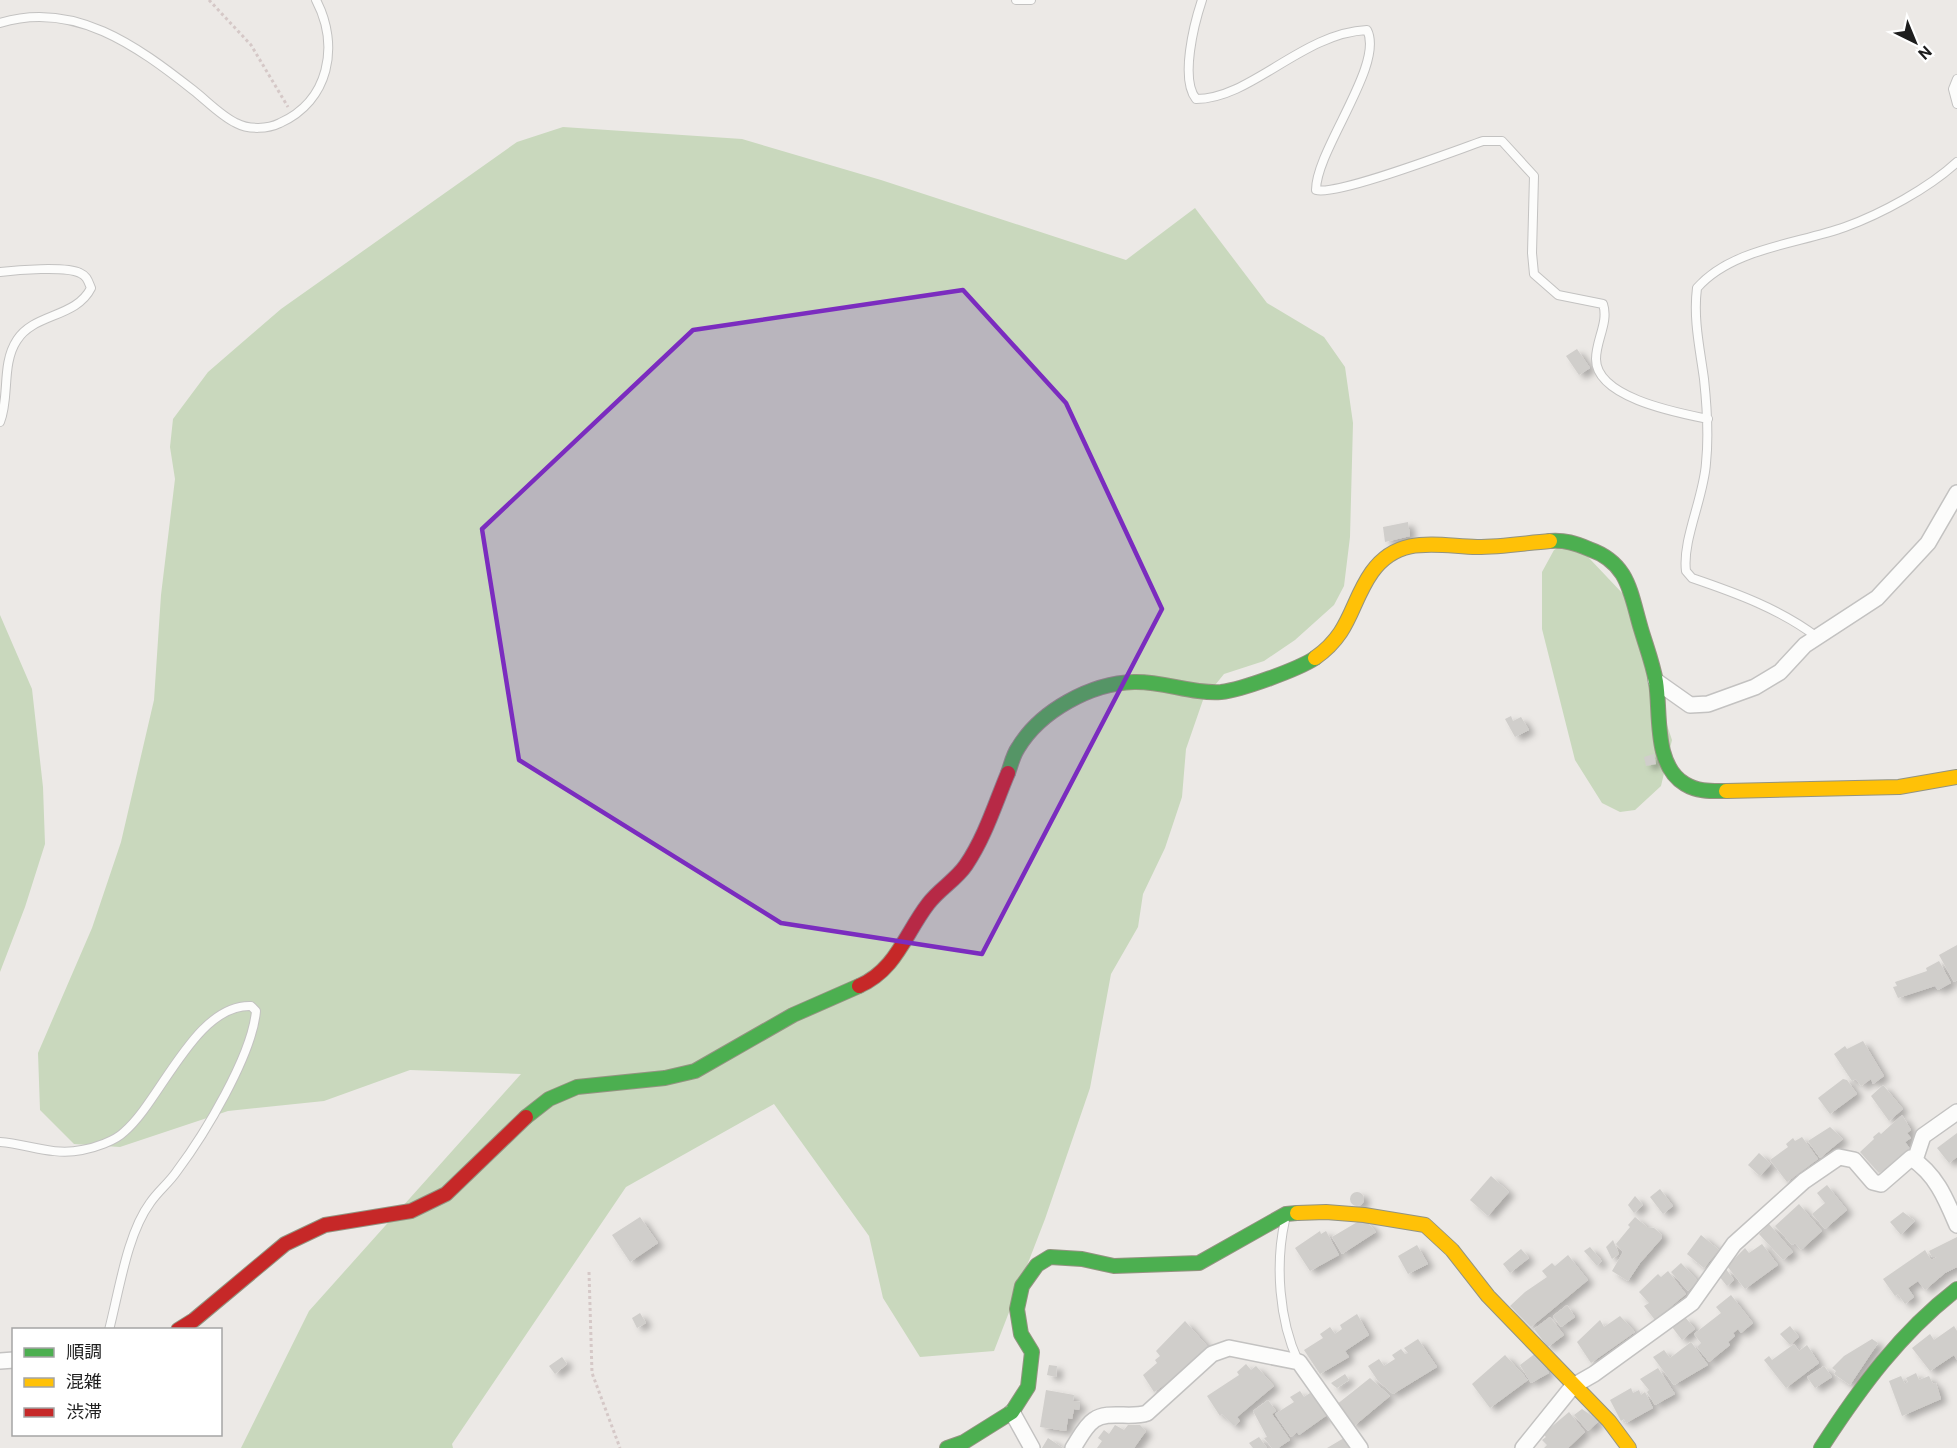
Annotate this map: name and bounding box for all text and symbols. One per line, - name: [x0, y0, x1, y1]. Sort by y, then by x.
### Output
- north arrow: [1885, 12, 1945, 72]
- text: N: [1914, 42, 1935, 63]
- legend: [12, 1328, 222, 1436]
- text: 順調: [66, 1341, 102, 1362]
- text: 混雑: [66, 1371, 102, 1392]
- text: 渋滞: [66, 1401, 102, 1422]

